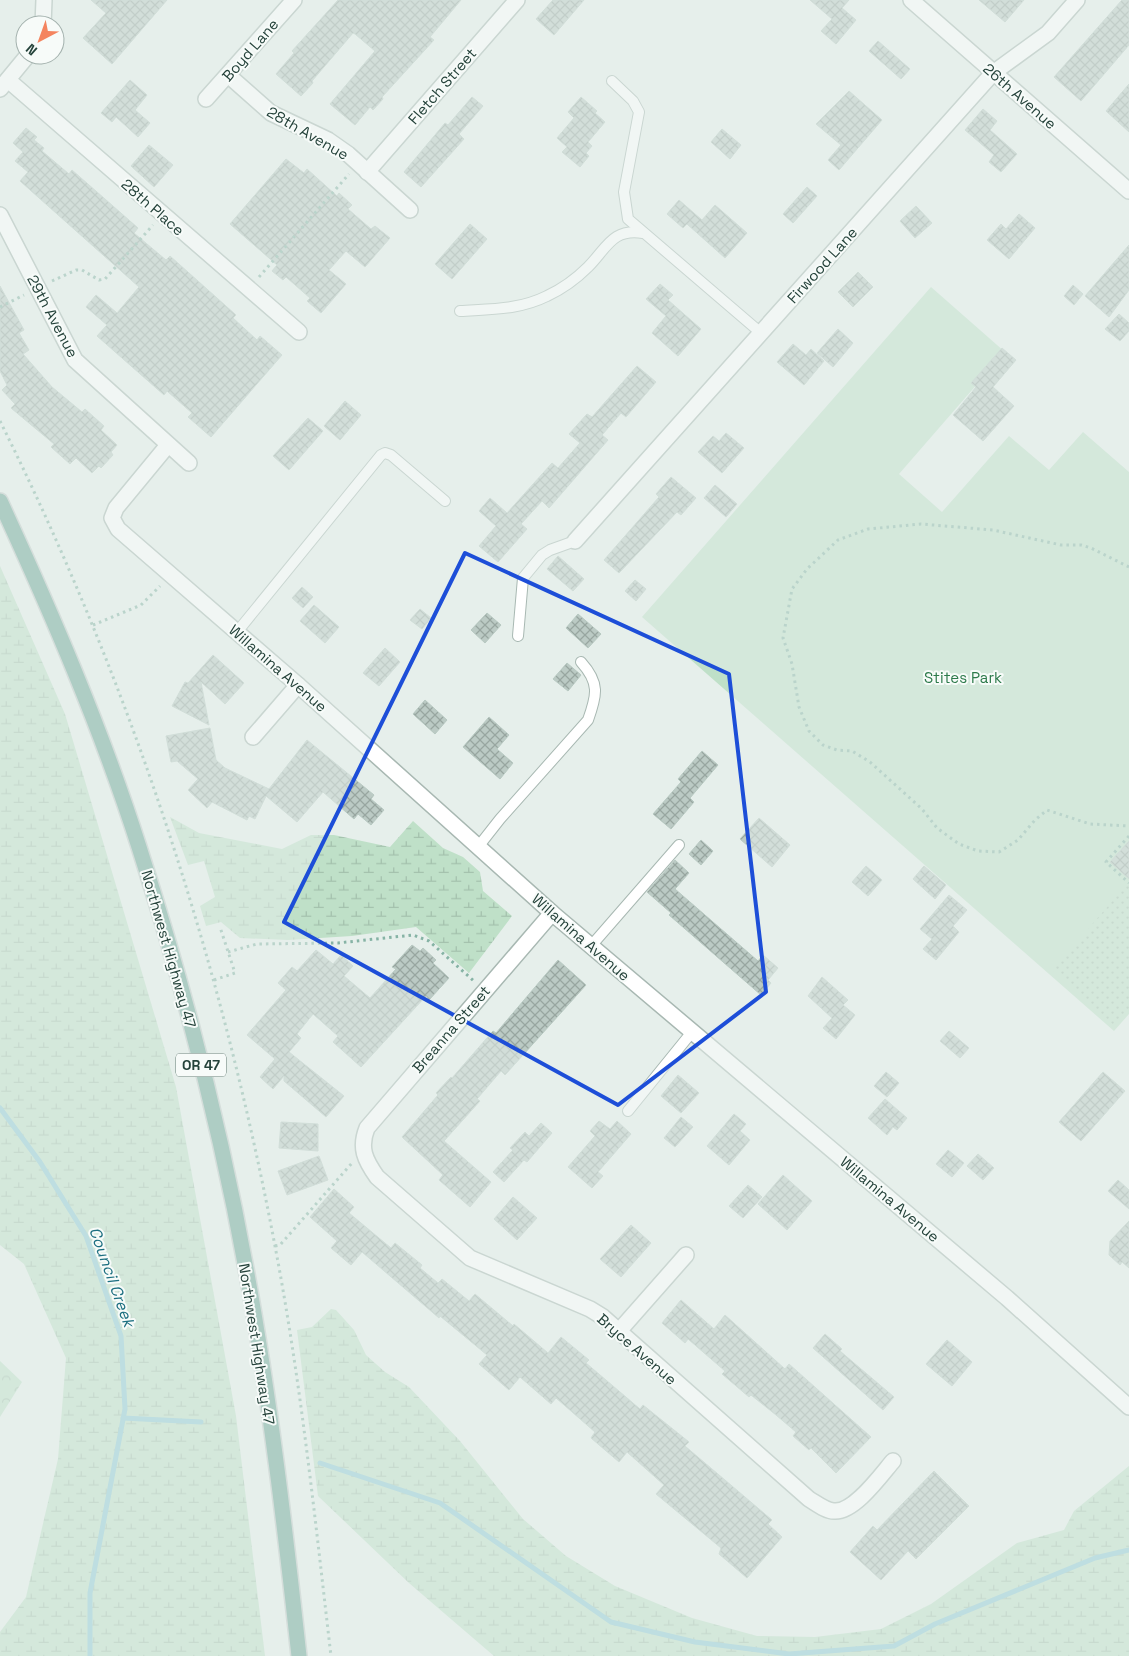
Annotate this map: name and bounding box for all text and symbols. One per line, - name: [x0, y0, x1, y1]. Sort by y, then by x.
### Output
- north arrow: [15, 15, 65, 65]
- street label: Boyd Lane: [218, 15, 282, 85]
- text: N: [22, 40, 41, 60]
- street label: Fletch Street: [404, 44, 480, 128]
- street label: 26th Avenue: [979, 59, 1061, 133]
- street label: 28th Avenue: [264, 102, 352, 164]
- street label: 28th Place: [118, 174, 188, 240]
- street label: Firwood Lane: [783, 223, 861, 307]
- street label: 29th Avenue: [23, 271, 83, 361]
- street label: Willamina Avenue: [225, 620, 331, 716]
- park label: Stites Park: [924, 668, 1002, 687]
- street label: Northwest Highway 47: [137, 868, 201, 1030]
- street label: Willamina Avenue: [528, 889, 634, 985]
- street label: Breanna Street: [408, 981, 494, 1077]
- road number: OR 47: [176, 1054, 226, 1076]
- street label: Willamina Avenue: [836, 1152, 944, 1246]
- water label: Council Creek: [84, 1224, 141, 1332]
- street label: Northwest Highway 47: [235, 1262, 279, 1426]
- street label: Bryce Avenue: [593, 1309, 681, 1389]

